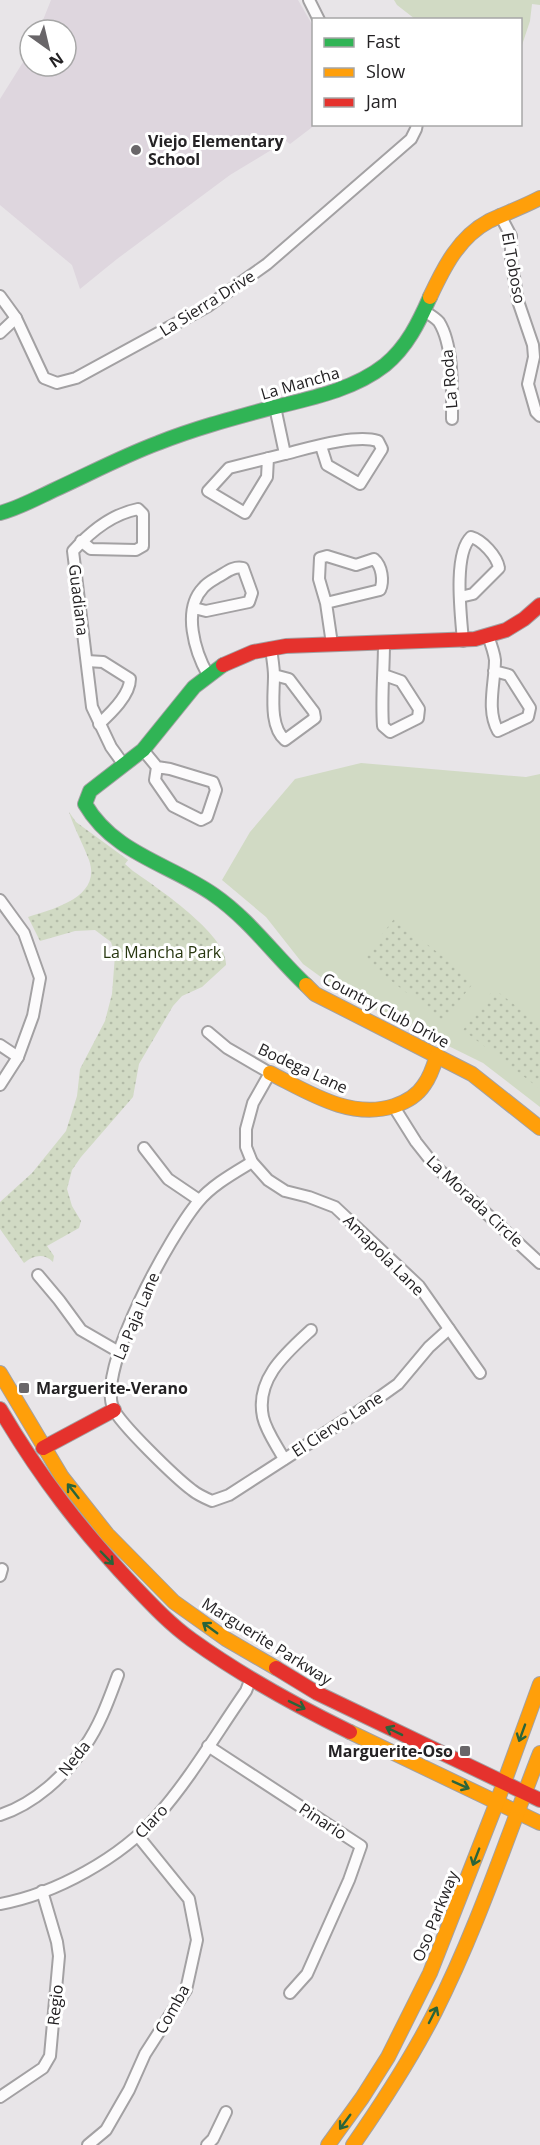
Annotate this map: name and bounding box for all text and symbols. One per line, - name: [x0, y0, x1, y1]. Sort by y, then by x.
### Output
- north arrow: [18, 18, 78, 78]
- legend: [312, 18, 522, 126]
- text: Fast: [366, 29, 400, 53]
- text: N: [45, 48, 68, 73]
- text: Slow: [366, 59, 405, 83]
- text: Jam: [364, 89, 398, 113]
- place label: Viejo Elementary School: [148, 130, 285, 170]
- marker: Viejo Elementary School: [129, 143, 143, 157]
- street label: El Toboso: [497, 231, 531, 305]
- street label: La Sierra Drive: [155, 265, 259, 341]
- street label: La Roda: [435, 348, 463, 410]
- street label: La Mancha: [258, 361, 342, 405]
- street label: Guadiana: [64, 563, 94, 637]
- park label: La Mancha Park: [103, 941, 222, 963]
- street label: Country Club Drive: [319, 967, 453, 1053]
- street label: Bodega Lane: [255, 1038, 351, 1098]
- street label: La Morada Circle: [422, 1150, 528, 1252]
- street label: Amapola Lane: [339, 1210, 429, 1300]
- street label: La Paja Lane: [108, 1269, 164, 1363]
- place label: Marguerite-Verano: [36, 1377, 188, 1399]
- marker: Marguerite-Verano: [17, 1381, 31, 1395]
- street label: El Ciervo Lane: [287, 1386, 387, 1462]
- one-way arrow: [66, 1483, 79, 1499]
- one-way arrow: [100, 1550, 115, 1565]
- street label: Marguerite Parkway: [198, 1592, 337, 1690]
- one-way arrow: [202, 1622, 218, 1634]
- one-way arrow: [287, 1700, 305, 1712]
- one-way arrow: [516, 1723, 527, 1742]
- one-way arrow: [386, 1724, 404, 1736]
- street label: Neda: [53, 1736, 95, 1780]
- place label: Marguerite-Oso: [328, 1740, 453, 1762]
- marker: Marguerite-Oso: [458, 1744, 472, 1758]
- one-way arrow: [452, 1780, 470, 1792]
- street label: Pinario: [295, 1797, 351, 1845]
- street label: Claro: [130, 1799, 172, 1843]
- one-way arrow: [470, 1847, 481, 1865]
- street label: Oso Parkway: [407, 1866, 464, 1965]
- street label: Comba: [149, 1980, 195, 2038]
- street label: Regio: [42, 1983, 68, 2027]
- one-way arrow: [428, 2006, 440, 2024]
- one-way arrow: [339, 2113, 352, 2129]

